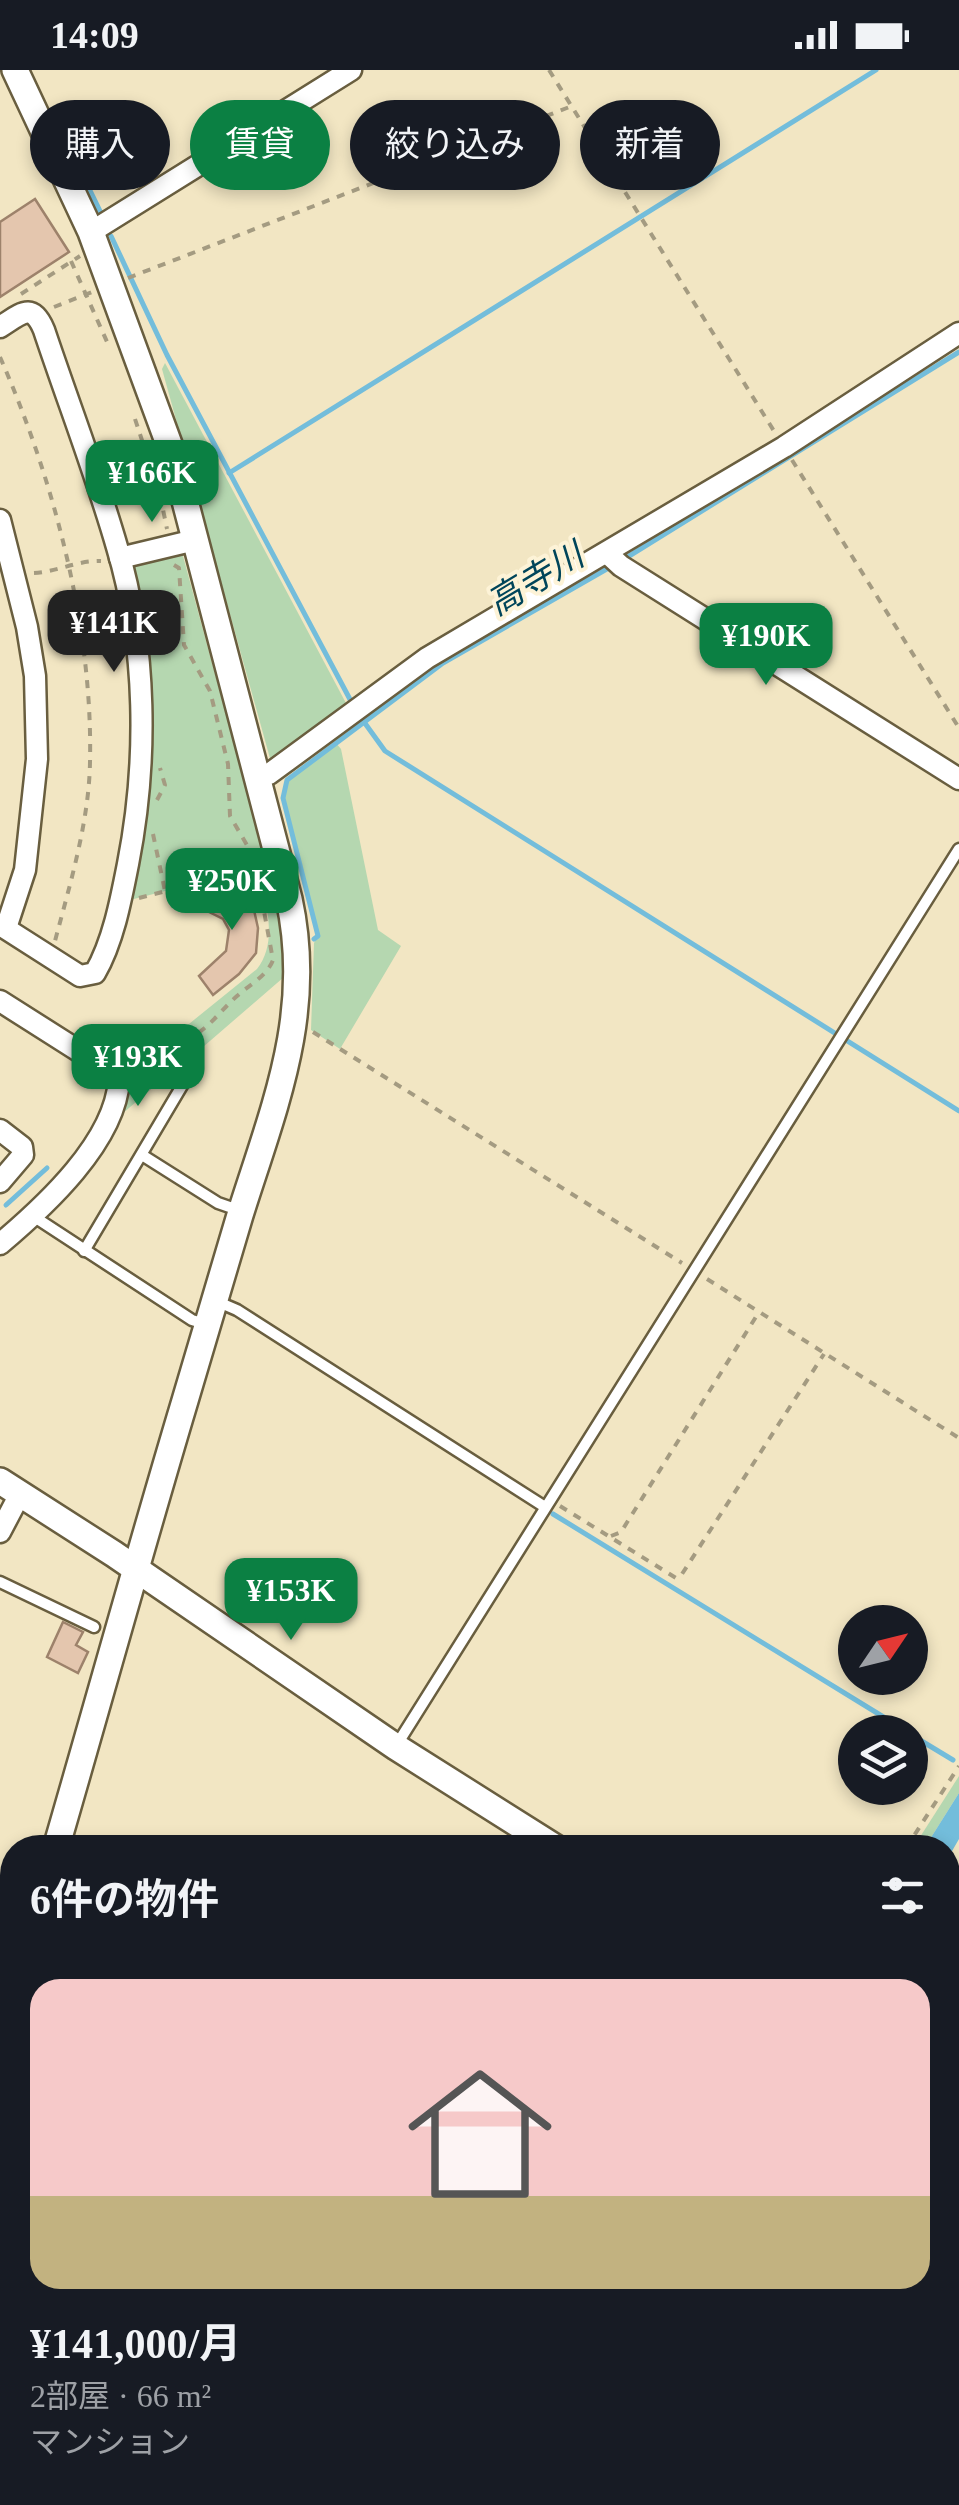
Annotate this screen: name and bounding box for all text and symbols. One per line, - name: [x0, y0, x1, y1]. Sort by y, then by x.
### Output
- text: 14:09: [50, 14, 139, 56]
- chip: 購入: [30, 100, 170, 190]
- chip: 賃貸: [190, 100, 330, 190]
- chip: 絞り込み: [350, 100, 560, 190]
- chip: 新着: [580, 100, 720, 190]
- pin: ¥166K: [82, 440, 222, 525]
- text: ¥166K: [108, 454, 196, 490]
- water label: 高寺川: [480, 534, 594, 623]
- pin: ¥141K: [44, 590, 184, 675]
- pin: ¥190K: [696, 603, 836, 688]
- text: ¥141K: [70, 604, 158, 640]
- text: ¥190K: [722, 617, 810, 653]
- pin: ¥250K: [162, 848, 302, 933]
- text: ¥250K: [188, 862, 276, 898]
- pin: ¥193K: [68, 1024, 208, 1109]
- text: ¥193K: [94, 1038, 182, 1074]
- pin: ¥153K: [221, 1558, 361, 1643]
- text: ¥153K: [247, 1572, 335, 1608]
- north arrow: [838, 1605, 928, 1695]
- map controls: [838, 1605, 928, 1805]
- button: layers: [838, 1715, 928, 1805]
- icon: filters: [875, 1868, 930, 1923]
- text: 6件の物件: [30, 1877, 219, 1923]
- icon: home: [390, 2044, 570, 2224]
- text: ¥141,000/月: [30, 2321, 241, 2367]
- text: 2部屋 · 66 m²: [30, 2378, 211, 2414]
- text: マンション: [30, 2424, 190, 2460]

